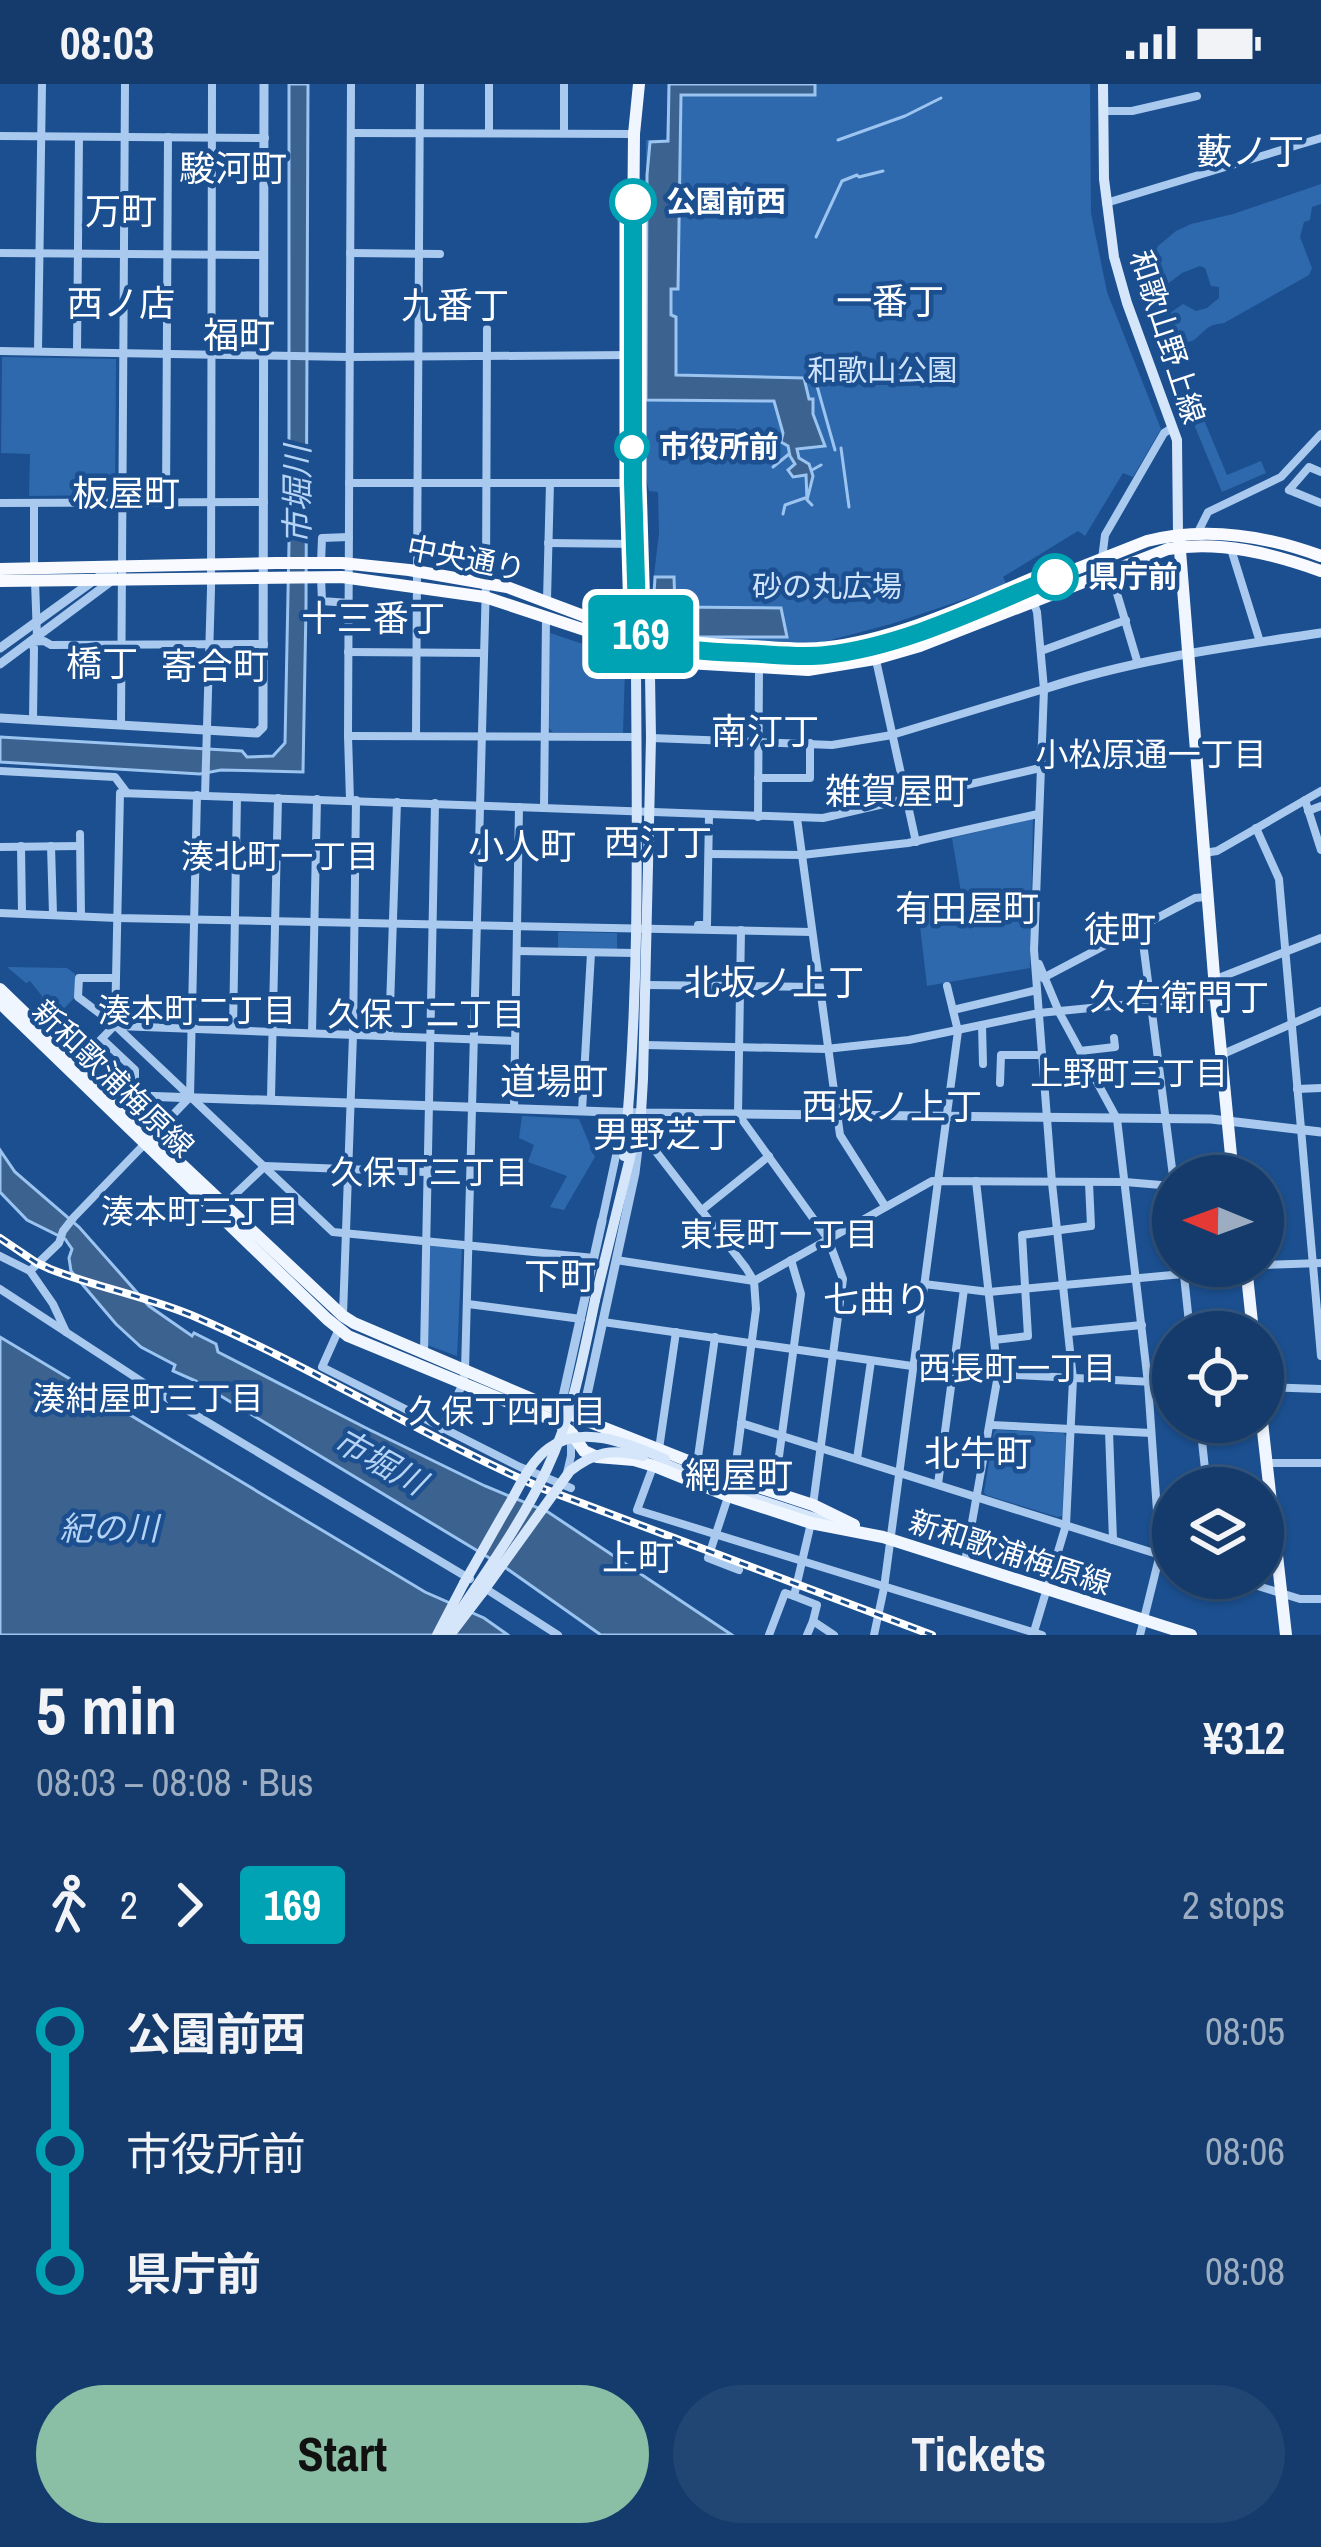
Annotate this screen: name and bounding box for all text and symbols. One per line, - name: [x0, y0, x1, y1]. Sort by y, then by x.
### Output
- text: 08:03: [60, 12, 154, 73]
- district label: 藪ノ丁: [1196, 127, 1304, 175]
- district label: 駿河町: [179, 144, 287, 192]
- marker: 公園前西: [611, 180, 655, 224]
- place label: 公園前西: [666, 181, 786, 221]
- district label: 万町: [85, 187, 157, 235]
- street label: 和歌山野上線: [1121, 245, 1215, 428]
- district label: 一番丁: [836, 277, 944, 325]
- district label: 西ノ店: [67, 279, 175, 327]
- district label: 九番丁: [401, 281, 509, 329]
- district label: 福町: [203, 311, 275, 359]
- park label: 和歌山公園: [807, 350, 957, 390]
- place label: 市役所前: [659, 426, 779, 466]
- marker: 市役所前: [616, 431, 648, 463]
- water label: 市堀川: [275, 443, 319, 545]
- district label: 板屋町: [72, 469, 180, 517]
- street label: 中央通り: [403, 527, 529, 589]
- marker: 県庁前: [1033, 555, 1077, 599]
- place label: 県庁前: [1088, 556, 1178, 596]
- park label: 砂の丸広場: [752, 566, 902, 606]
- district label: 十三番丁: [301, 594, 445, 642]
- line badge: 169: [572, 595, 710, 673]
- text: 169: [612, 606, 670, 662]
- district label: 橋丁: [66, 639, 138, 687]
- district label: 寄合町: [161, 642, 269, 690]
- district label: 南汀丁: [711, 707, 819, 755]
- district label: 小松原通一丁目: [1036, 732, 1267, 776]
- district label: 雑賀屋町: [825, 767, 969, 815]
- district label: 西汀丁: [604, 818, 712, 866]
- district label: 小人町: [468, 822, 576, 870]
- district label: 湊北町一丁目: [181, 834, 379, 878]
- district label: 有田屋町: [895, 884, 1039, 932]
- district label: 徒町: [1084, 905, 1156, 953]
- district label: 北坂ノ上丁: [684, 958, 864, 1006]
- district label: 久右衛門丁: [1089, 973, 1269, 1021]
- district label: 湊本町二丁目: [98, 988, 296, 1032]
- street label: 新和歌浦梅原線: [24, 991, 203, 1166]
- district label: 久保丁二丁目: [327, 992, 525, 1036]
- district label: 上野町三丁目: [1030, 1051, 1228, 1095]
- district label: 道場町: [500, 1057, 608, 1105]
- district label: 西坂ノ上丁: [802, 1082, 982, 1130]
- district label: 男野芝丁: [593, 1110, 737, 1158]
- district label: 久保丁三丁目: [330, 1150, 528, 1194]
- north arrow: [1152, 1155, 1284, 1287]
- map controls: [1152, 1155, 1284, 1599]
- district label: 湊本町三丁目: [101, 1189, 299, 1233]
- district label: 東長町一丁目: [680, 1212, 878, 1256]
- district label: 下町: [524, 1252, 596, 1300]
- district label: 七曲り: [823, 1275, 931, 1323]
- button: locate: [1152, 1311, 1284, 1443]
- district label: 西長町一丁目: [918, 1346, 1116, 1390]
- district label: 湊紺屋町三丁目: [33, 1376, 264, 1420]
- district label: 久保丁四丁目: [408, 1389, 606, 1433]
- water label: 市堀川: [326, 1418, 437, 1506]
- district label: 北牛町: [924, 1429, 1032, 1477]
- district label: 網屋町: [685, 1451, 793, 1499]
- button: layers: [1152, 1467, 1284, 1599]
- street label: 新和歌浦梅原線: [904, 1501, 1116, 1604]
- water label: 紀の川: [60, 1506, 162, 1550]
- district label: 上町: [602, 1533, 674, 1581]
- text: 5 min: [36, 1666, 177, 1755]
- text: ¥312: [1203, 1707, 1285, 1768]
- text: 08:03 – 08:08 · Bus: [36, 1756, 313, 1808]
- icon: walk: [36, 1872, 102, 1938]
- icon: forward: [156, 1872, 222, 1938]
- text: 169: [264, 1877, 321, 1933]
- text: 2: [120, 1879, 138, 1931]
- text: 2 stops: [1182, 1879, 1285, 1931]
- text: 公園前西: [126, 2003, 306, 2064]
- text: 08:05: [1205, 2005, 1285, 2057]
- text: 市役所前: [126, 2123, 306, 2184]
- text: 08:06: [1205, 2125, 1285, 2177]
- text: 県庁前: [126, 2243, 261, 2304]
- text: 08:08: [1205, 2245, 1285, 2297]
- button: Start: [36, 2385, 649, 2523]
- button: Tickets: [673, 2385, 1285, 2523]

